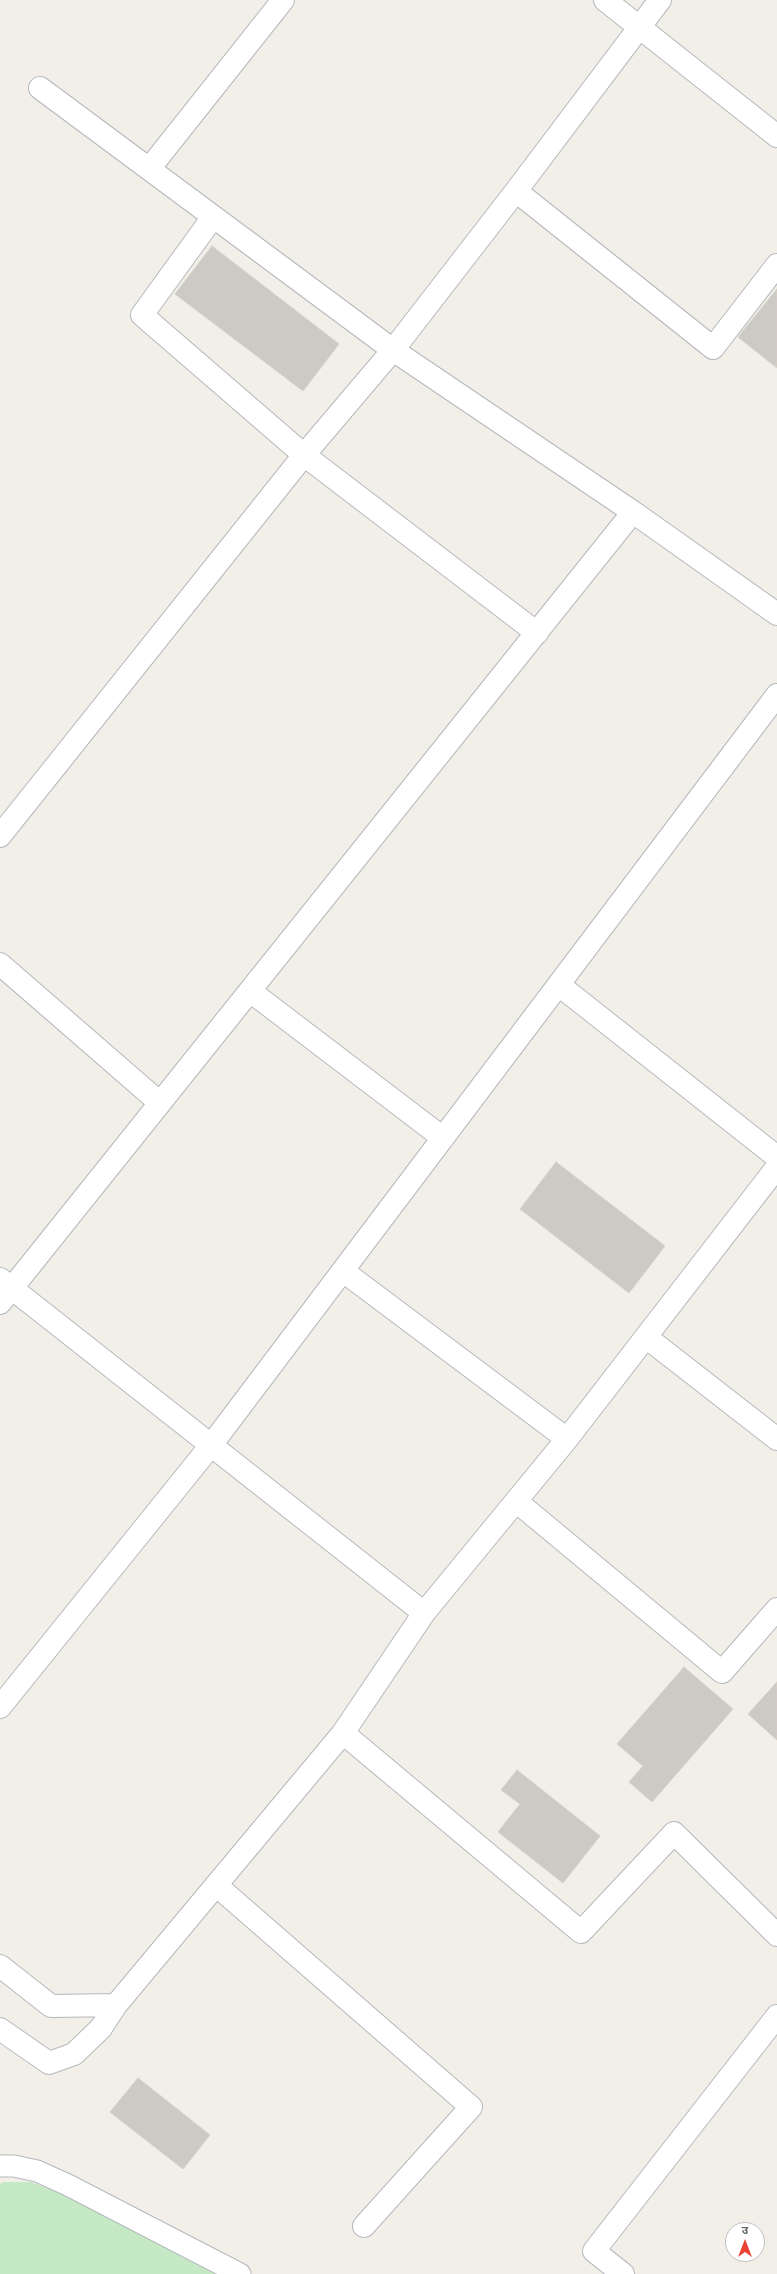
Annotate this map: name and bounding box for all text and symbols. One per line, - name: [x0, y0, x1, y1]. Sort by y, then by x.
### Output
- north arrow: [725, 2222, 765, 2262]
- text: उ: [742, 2224, 748, 2237]

